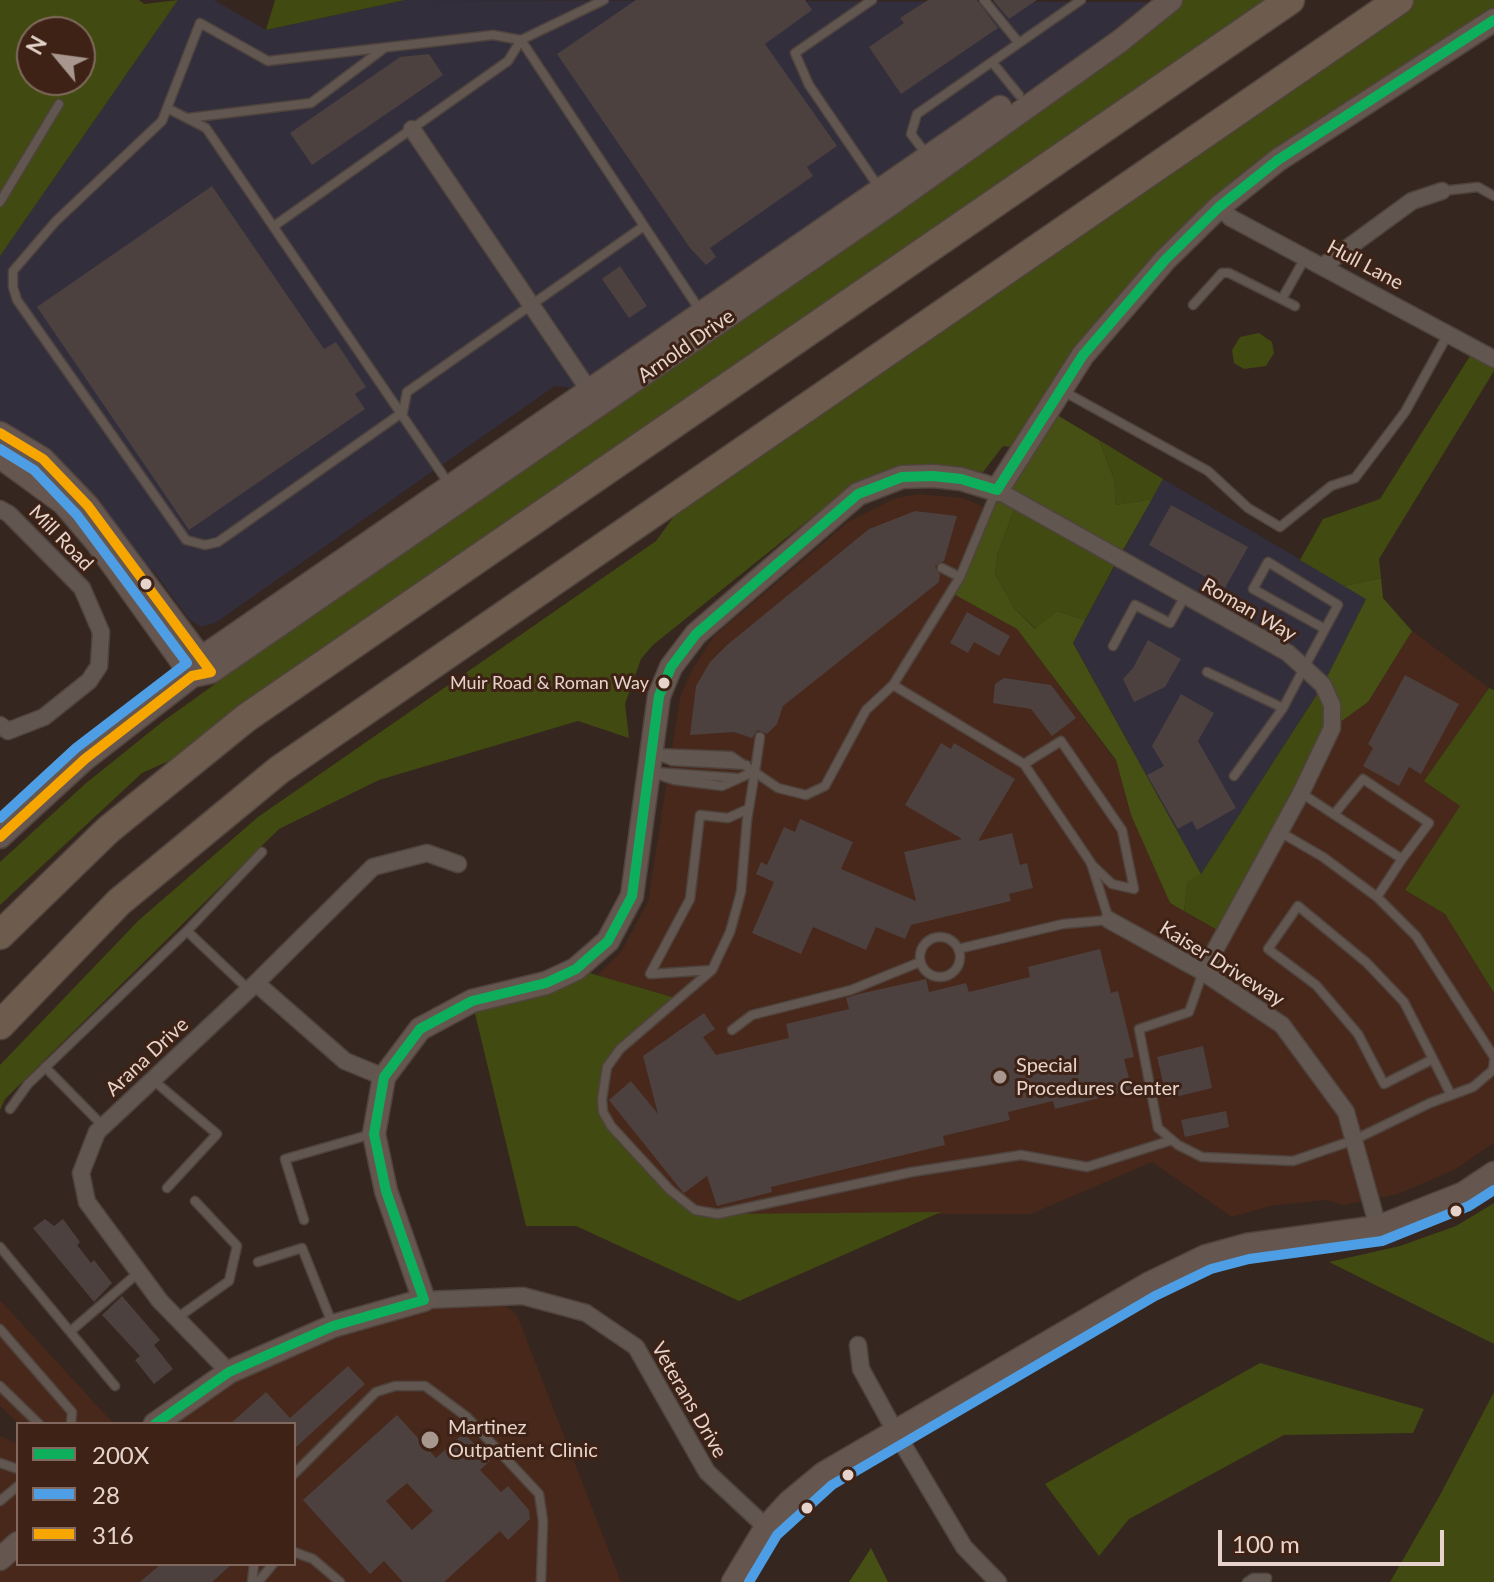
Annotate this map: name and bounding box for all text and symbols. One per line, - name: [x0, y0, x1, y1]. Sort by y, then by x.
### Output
- north arrow: [16, 16, 96, 96]
- text: N: [20, 31, 52, 59]
- street label: Hull Lane: [1323, 235, 1407, 295]
- street label: Arnold Drive: [633, 304, 739, 388]
- street label: Mill Road: [24, 500, 98, 576]
- street label: Roman Way: [1197, 573, 1301, 647]
- unlabelled marker: [138, 576, 154, 592]
- place label: Muir Road & Roman Way: [450, 672, 649, 694]
- marker: Muir Road & Roman Way: [656, 675, 672, 691]
- street label: Kaiser Driveway: [1155, 916, 1289, 1012]
- street label: Arana Drive: [101, 1013, 193, 1101]
- place label: Special Procedures Center: [1016, 1054, 1179, 1101]
- marker: Special Procedures Center: [991, 1068, 1009, 1086]
- unlabelled marker: [1448, 1203, 1464, 1219]
- street label: Veterans Drive: [646, 1338, 732, 1462]
- place label: Martinez Outpatient Clinic: [448, 1416, 598, 1463]
- legend: [16, 1422, 296, 1566]
- marker: Martinez Outpatient Clinic: [419, 1429, 441, 1451]
- text: 200X: [92, 1440, 149, 1469]
- unlabelled marker: [840, 1467, 856, 1483]
- text: 28: [92, 1480, 120, 1509]
- unlabelled marker: [799, 1500, 815, 1516]
- scale bar: [1222, 1514, 1448, 1564]
- text: 316: [92, 1520, 134, 1549]
- text: 100 m: [1232, 1529, 1300, 1558]

